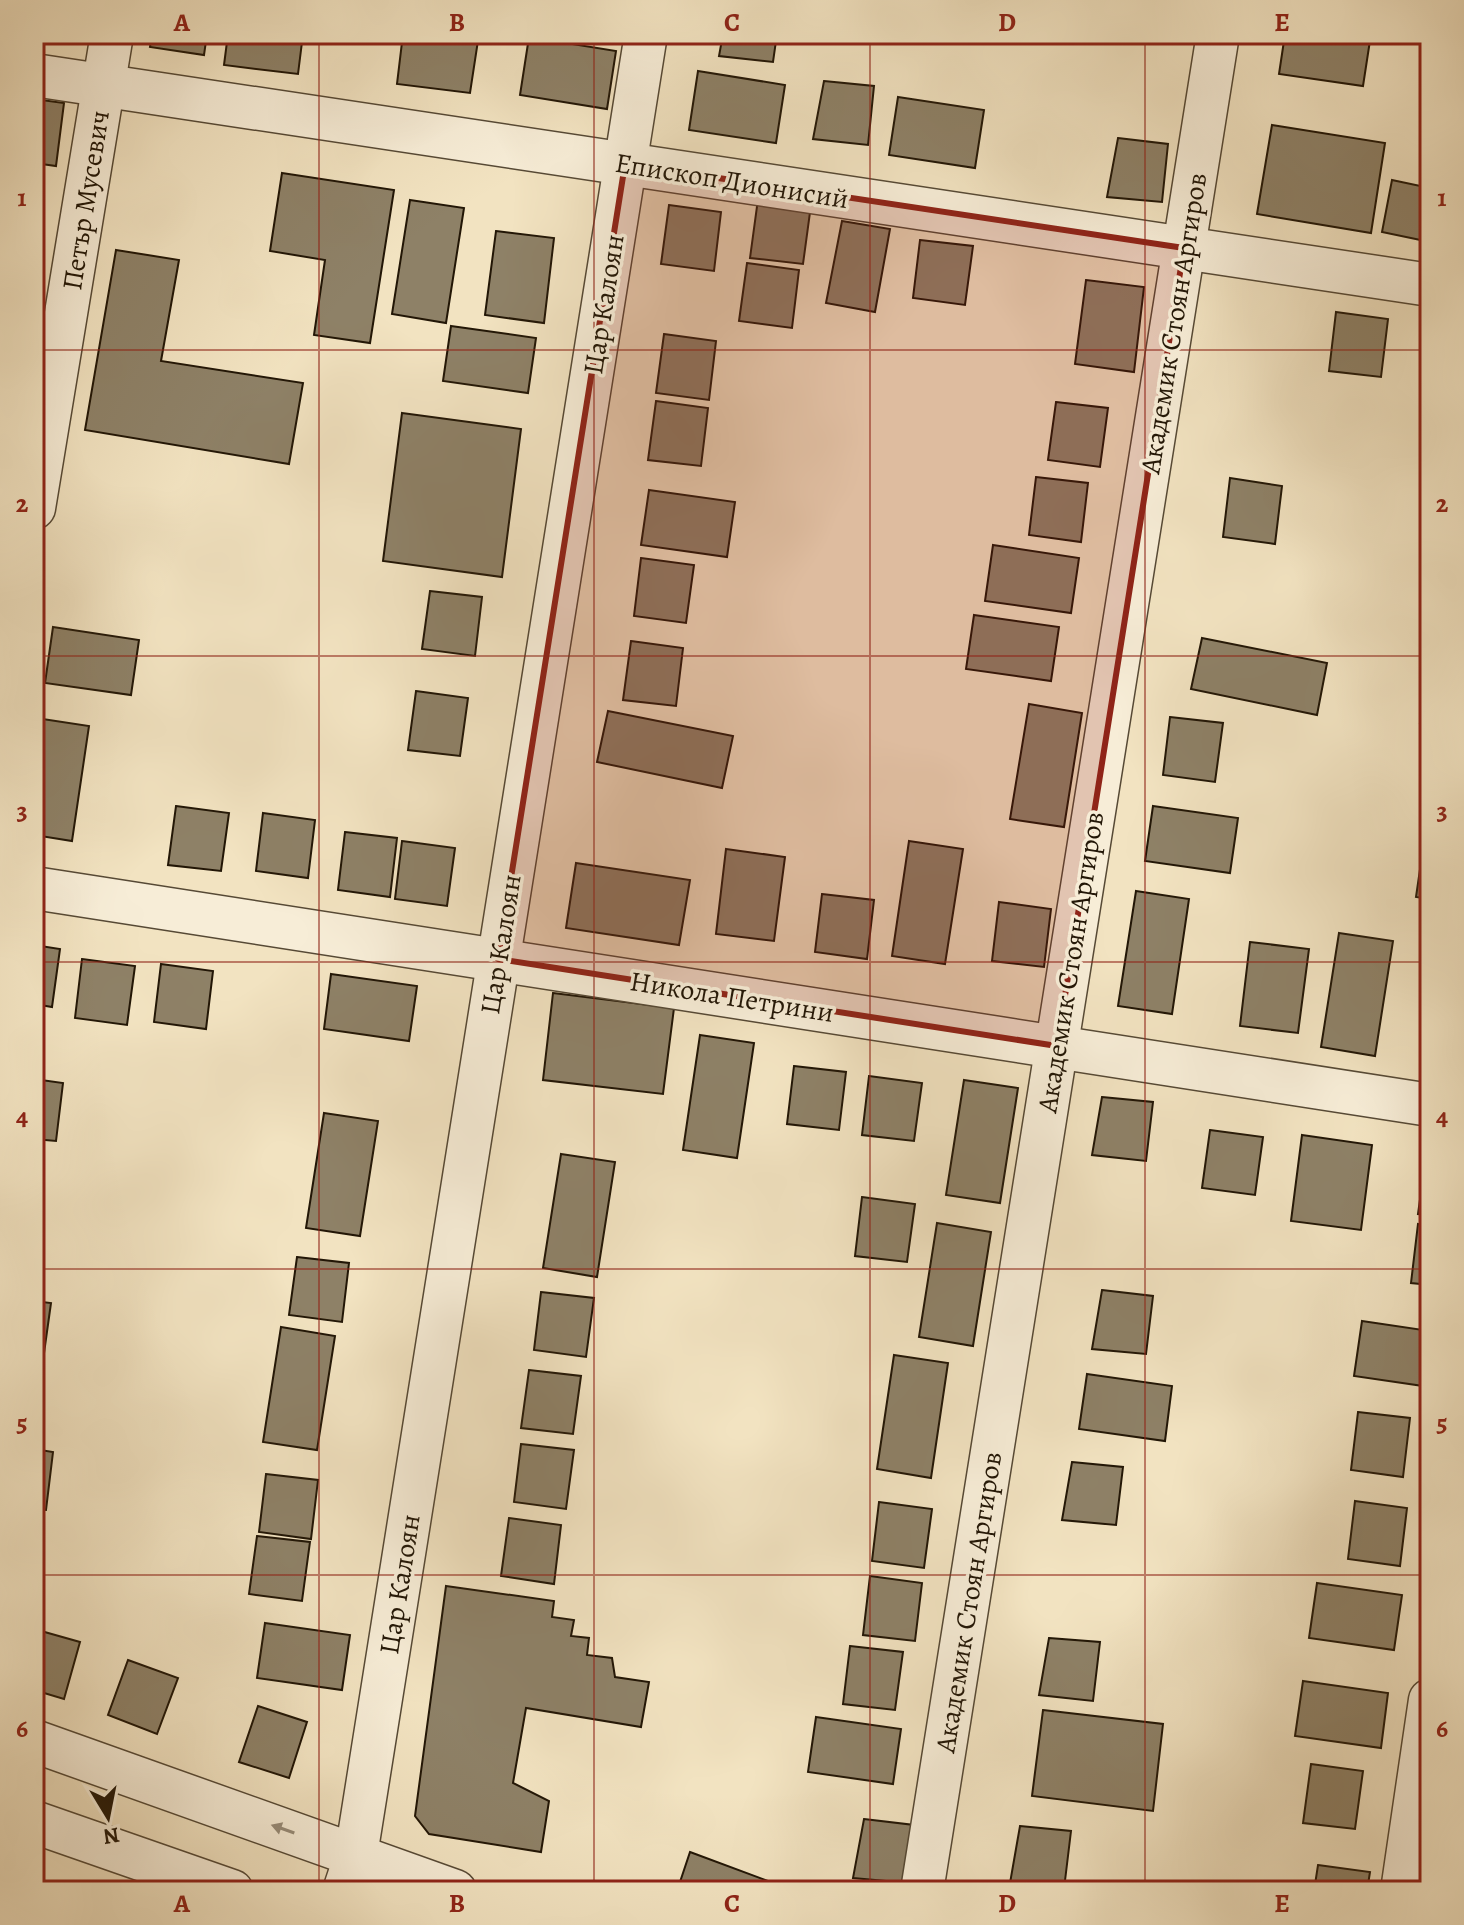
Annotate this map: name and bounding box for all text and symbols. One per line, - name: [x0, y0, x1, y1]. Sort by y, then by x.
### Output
- text: A: [173, 5, 191, 40]
- text: B: [449, 5, 465, 40]
- text: C: [724, 5, 740, 40]
- text: D: [998, 5, 1016, 40]
- text: E: [1274, 5, 1290, 40]
- street label: Петър Мусевич: [53, 108, 119, 293]
- street label: Епископ Дионисий: [612, 144, 851, 218]
- street label: Академик Стоян Аргиров: [1131, 170, 1217, 477]
- text: 1: [17, 180, 27, 215]
- text: 1: [1437, 180, 1447, 215]
- street label: Цар Калоян: [574, 232, 634, 377]
- text: 2: [16, 486, 29, 521]
- text: 2: [1436, 486, 1449, 521]
- text: 3: [16, 793, 28, 828]
- text: 3: [1436, 793, 1448, 828]
- street label: Академик Стоян Аргиров: [1028, 809, 1114, 1116]
- street label: Цар Калоян: [471, 872, 531, 1017]
- street label: Никола Петрини: [627, 962, 837, 1032]
- text: 4: [16, 1099, 28, 1134]
- text: 4: [1436, 1099, 1448, 1134]
- text: 5: [16, 1405, 28, 1440]
- text: 5: [1436, 1405, 1448, 1440]
- street label: Академик Стоян Аргиров: [926, 1449, 1012, 1756]
- street label: Цар Калоян: [370, 1512, 430, 1657]
- text: 6: [16, 1711, 28, 1746]
- text: 6: [1436, 1711, 1448, 1746]
- north arrow: [68, 1777, 148, 1857]
- text: N: [101, 1820, 122, 1852]
- one-way arrow: [270, 1822, 294, 1834]
- text: A: [173, 1886, 191, 1921]
- text: B: [449, 1886, 465, 1921]
- text: C: [724, 1886, 740, 1921]
- text: D: [998, 1886, 1016, 1921]
- text: E: [1274, 1886, 1290, 1921]

